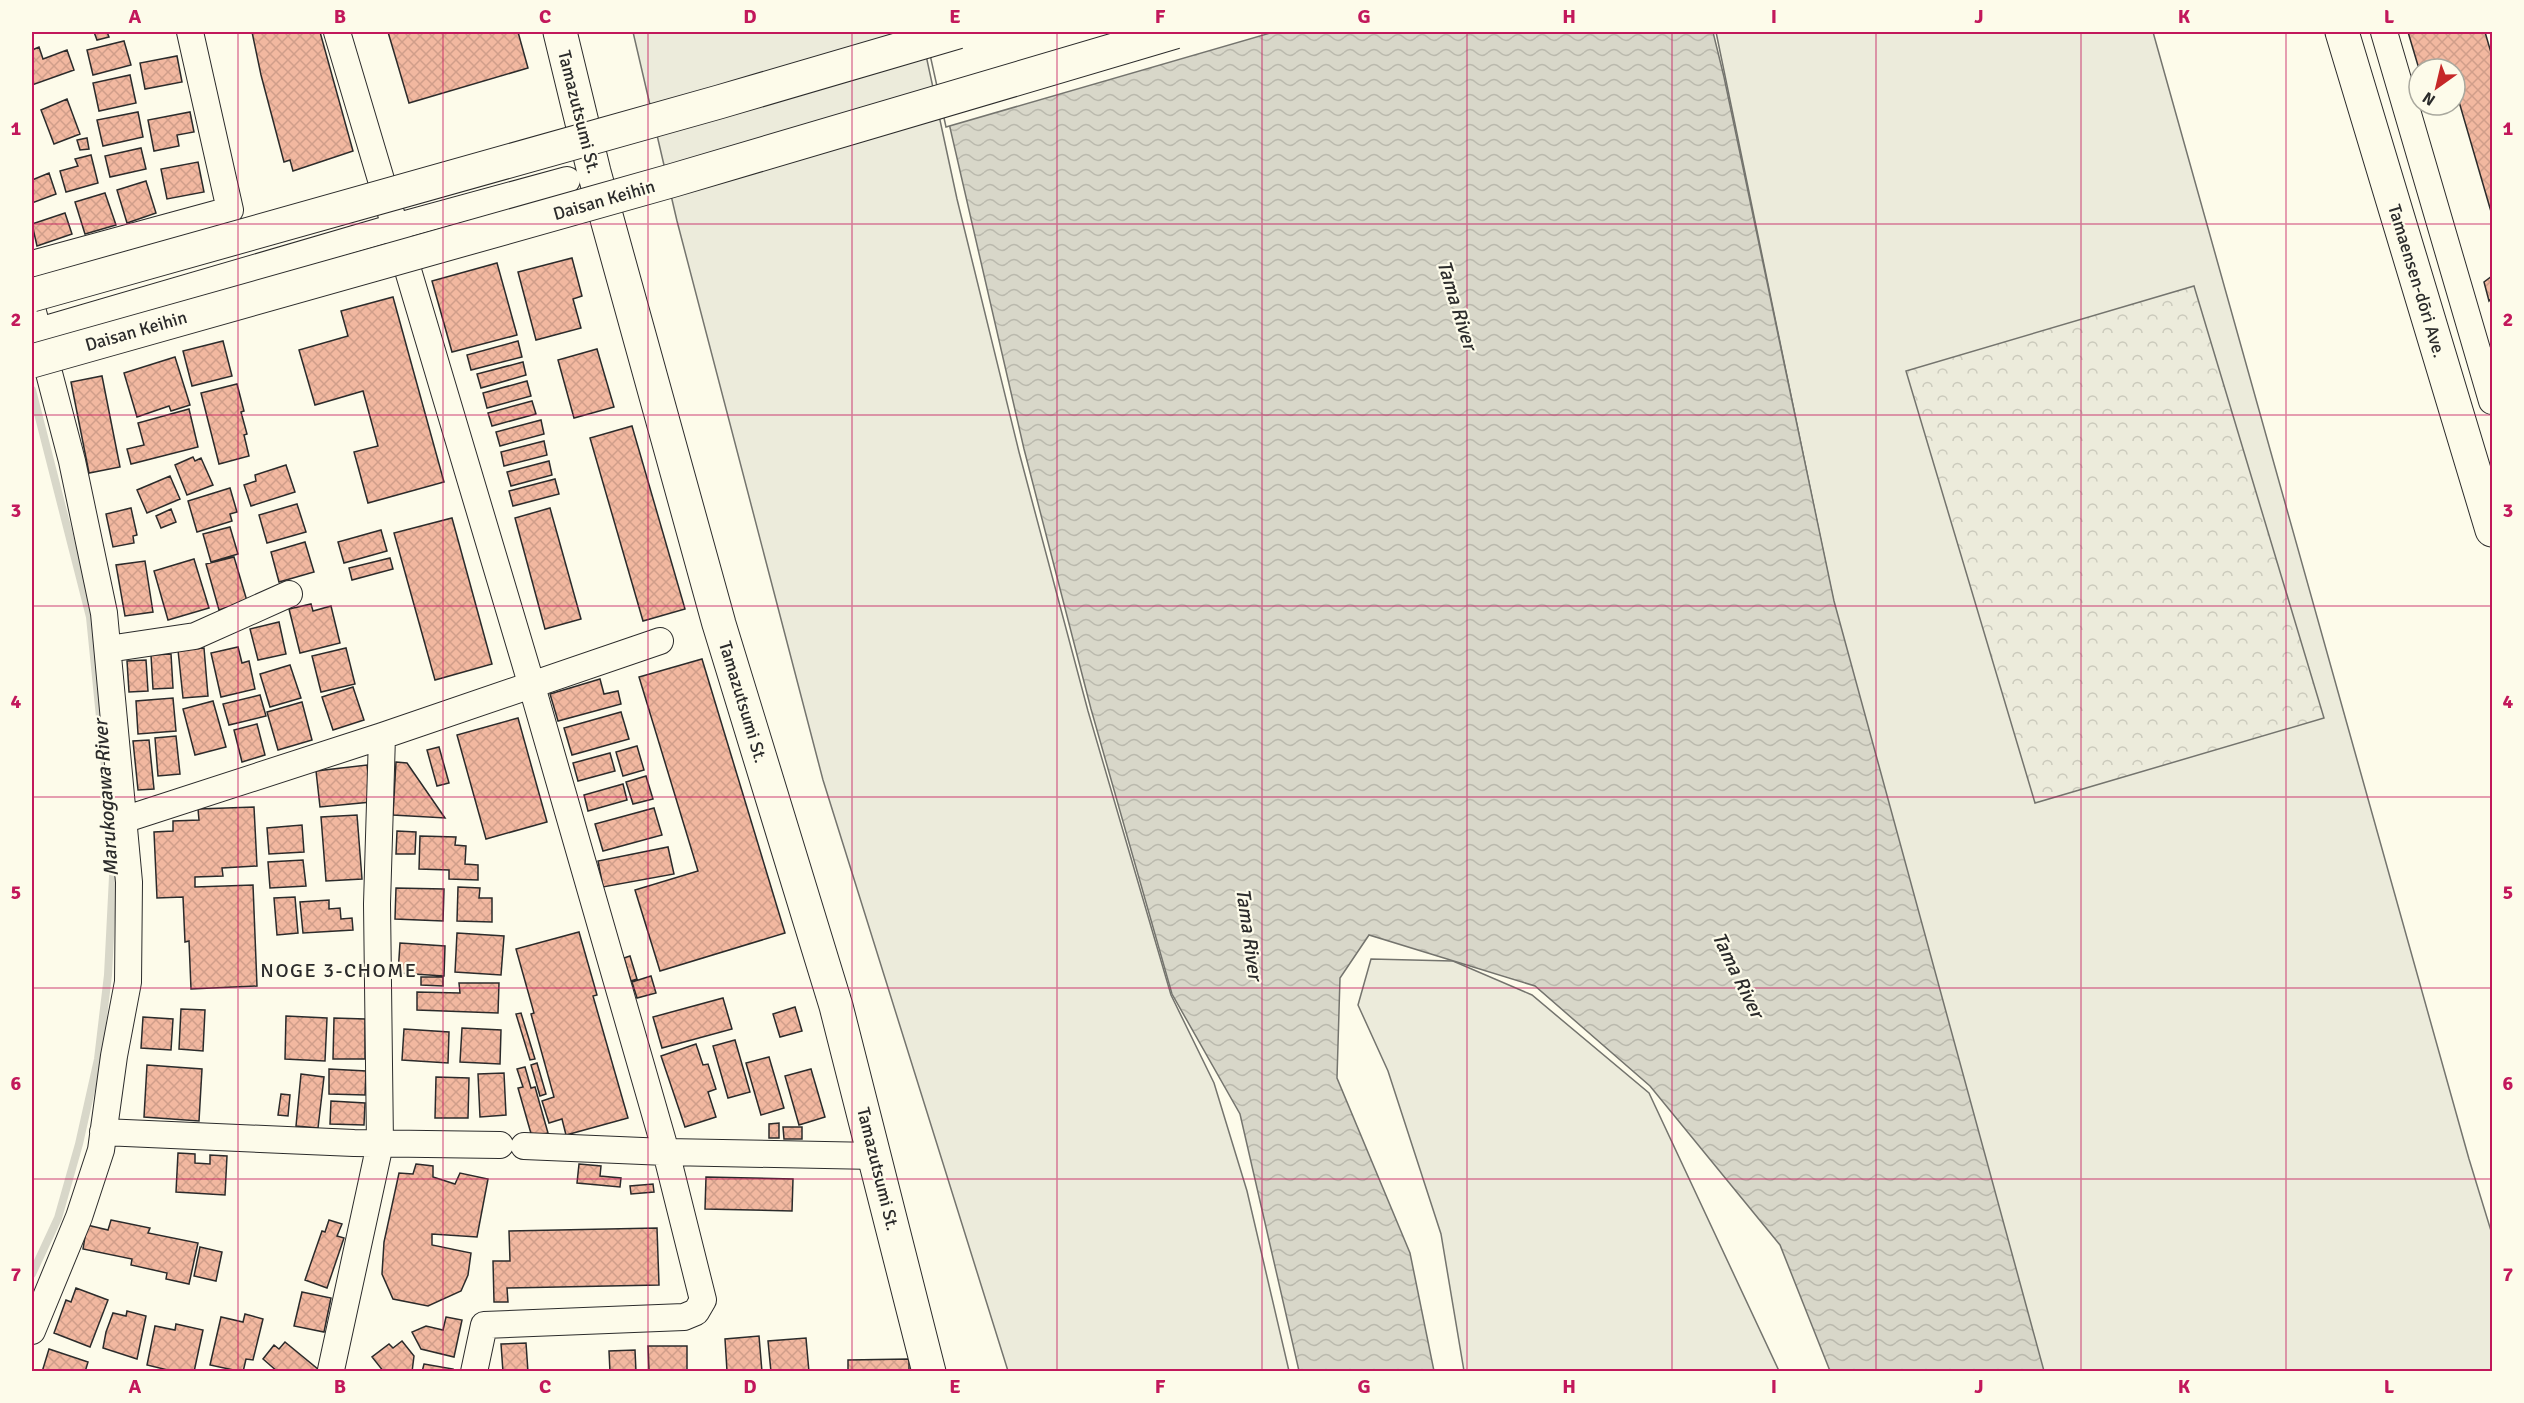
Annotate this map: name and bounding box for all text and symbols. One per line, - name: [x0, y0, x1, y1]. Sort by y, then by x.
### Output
- text: A: [129, 4, 142, 29]
- text: B: [334, 4, 346, 29]
- text: C: [539, 4, 551, 29]
- text: D: [743, 4, 757, 29]
- text: E: [949, 4, 961, 29]
- text: F: [1155, 4, 1166, 29]
- text: G: [1357, 4, 1371, 29]
- text: H: [1562, 4, 1576, 29]
- text: I: [1771, 4, 1777, 29]
- text: J: [1974, 4, 1984, 29]
- text: K: [2178, 4, 2191, 29]
- text: L: [2384, 4, 2395, 29]
- street label: Tamazutsumi St.: [553, 48, 605, 176]
- north arrow: [2407, 57, 2467, 117]
- text: N: [2419, 87, 2439, 110]
- text: 1: [11, 116, 22, 141]
- text: 1: [2503, 116, 2514, 141]
- street label: Daisan Keihin: [550, 175, 658, 225]
- street label: Tamaensen-dōri Ave.: [2383, 202, 2451, 360]
- water label: Tama River: [1432, 257, 1483, 355]
- street label: Daisan Keihin: [82, 306, 190, 356]
- text: 2: [11, 307, 21, 332]
- text: 2: [2503, 307, 2513, 332]
- text: 3: [11, 498, 21, 523]
- text: 3: [2503, 498, 2513, 523]
- street label: Tamazutsumi St.: [714, 638, 772, 766]
- text: 4: [11, 689, 22, 714]
- text: 4: [2503, 689, 2514, 714]
- water label: Marukogawa River: [88, 716, 124, 877]
- text: 5: [11, 880, 21, 905]
- text: 5: [2503, 880, 2513, 905]
- water label: Tama River: [1230, 886, 1268, 984]
- water label: Tama River: [1707, 928, 1771, 1024]
- district label: NOGE 3-CHOME: [260, 958, 418, 983]
- text: 6: [11, 1071, 22, 1096]
- text: 6: [2503, 1071, 2514, 1096]
- street label: Tamazutsumi St.: [852, 1105, 904, 1233]
- text: 7: [11, 1262, 22, 1287]
- text: 7: [2503, 1262, 2514, 1287]
- text: A: [129, 1374, 142, 1399]
- text: B: [334, 1374, 346, 1399]
- text: C: [539, 1374, 551, 1399]
- text: D: [743, 1374, 757, 1399]
- text: E: [949, 1374, 961, 1399]
- text: F: [1155, 1374, 1166, 1399]
- text: G: [1357, 1374, 1371, 1399]
- text: H: [1562, 1374, 1576, 1399]
- text: I: [1771, 1374, 1777, 1399]
- text: J: [1974, 1374, 1984, 1399]
- text: K: [2178, 1374, 2191, 1399]
- text: L: [2384, 1374, 2395, 1399]

